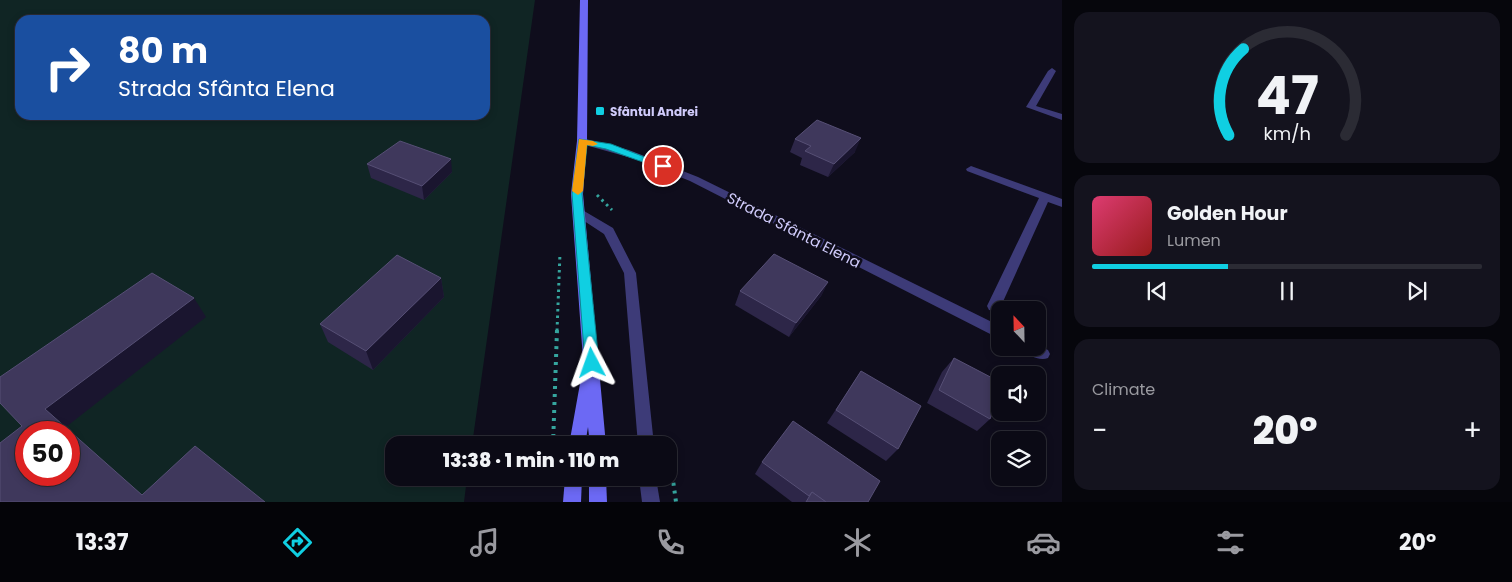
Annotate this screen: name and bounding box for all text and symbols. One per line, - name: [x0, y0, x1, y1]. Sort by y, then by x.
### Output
- text: 80 m: [118, 26, 208, 75]
- icon: right: [35, 35, 100, 100]
- text: 47: [1255, 59, 1319, 132]
- text: Strada Sfânta Elena: [118, 73, 335, 104]
- place label: Sfântul Andrei: [610, 103, 698, 120]
- marker: Sfântul Andrei: [594, 105, 606, 117]
- text: km/h: [1263, 121, 1311, 146]
- pin: [642, 145, 684, 187]
- icon: arrive: [649, 152, 677, 180]
- street label: Strada Sfânta Elena: [723, 187, 865, 273]
- text: Golden Hour: [1167, 200, 1288, 227]
- text: Lumen: [1167, 229, 1221, 252]
- icon: previous: [1143, 277, 1171, 305]
- icon: pause: [1273, 277, 1301, 305]
- icon: next: [1403, 277, 1431, 305]
- north arrow: [991, 301, 1046, 356]
- map controls: [991, 301, 1046, 486]
- position arrow: [565, 336, 617, 388]
- button: sound: [991, 366, 1046, 421]
- text: Climate: [1092, 378, 1155, 401]
- text: 20°: [1253, 404, 1318, 457]
- text: −: [1092, 411, 1107, 450]
- text: +: [1463, 411, 1482, 450]
- speed limit sign: 50: [15, 421, 80, 486]
- button: layers: [991, 431, 1046, 486]
- text: 13:38 · 1 min · 110 m: [443, 447, 619, 474]
- icon: directions: [280, 525, 315, 560]
- icon: music: [467, 525, 502, 560]
- icon: phone: [653, 525, 688, 560]
- icon: climate: [840, 525, 875, 560]
- icon: car: [1026, 525, 1061, 560]
- icon: filters: [1213, 525, 1248, 560]
- text: 13:37: [76, 527, 129, 558]
- text: 20°: [1399, 527, 1436, 558]

